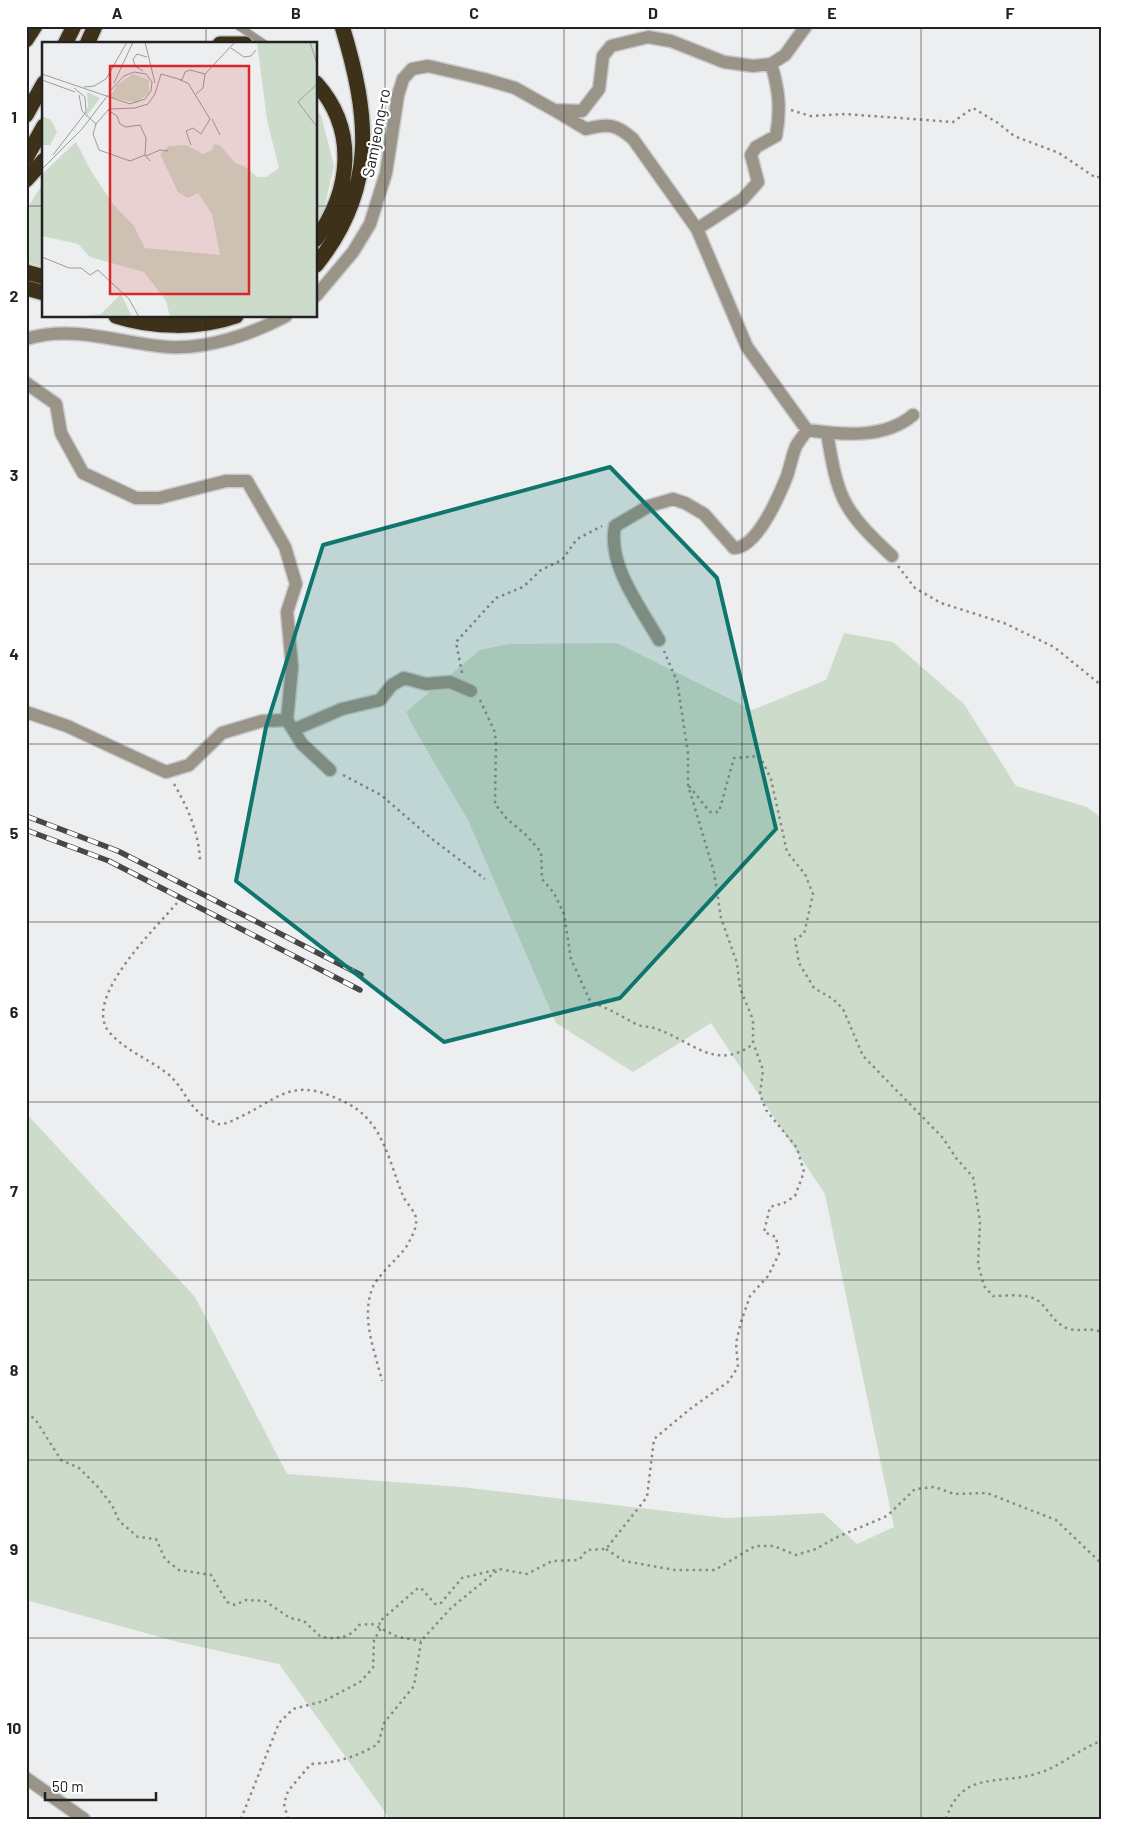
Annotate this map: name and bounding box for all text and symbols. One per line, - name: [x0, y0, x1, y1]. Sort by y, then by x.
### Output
- text: A: [112, 3, 123, 22]
- text: B: [291, 3, 301, 22]
- text: C: [469, 3, 479, 22]
- text: D: [648, 3, 658, 22]
- text: E: [827, 3, 837, 22]
- text: F: [1006, 3, 1015, 22]
- inset map: [42, 42, 318, 318]
- street label: Samjeong-ro: [358, 87, 393, 179]
- text: 1: [11, 107, 17, 126]
- text: 2: [10, 286, 19, 305]
- text: 3: [10, 465, 18, 484]
- text: 4: [9, 644, 19, 663]
- text: 5: [10, 823, 19, 842]
- text: 6: [10, 1002, 19, 1021]
- text: 7: [10, 1181, 18, 1200]
- text: 8: [10, 1360, 19, 1379]
- text: 9: [10, 1539, 18, 1558]
- text: 10: [7, 1718, 21, 1737]
- scale bar: [45, 1770, 156, 1802]
- text: 50 m: [52, 1777, 84, 1795]

